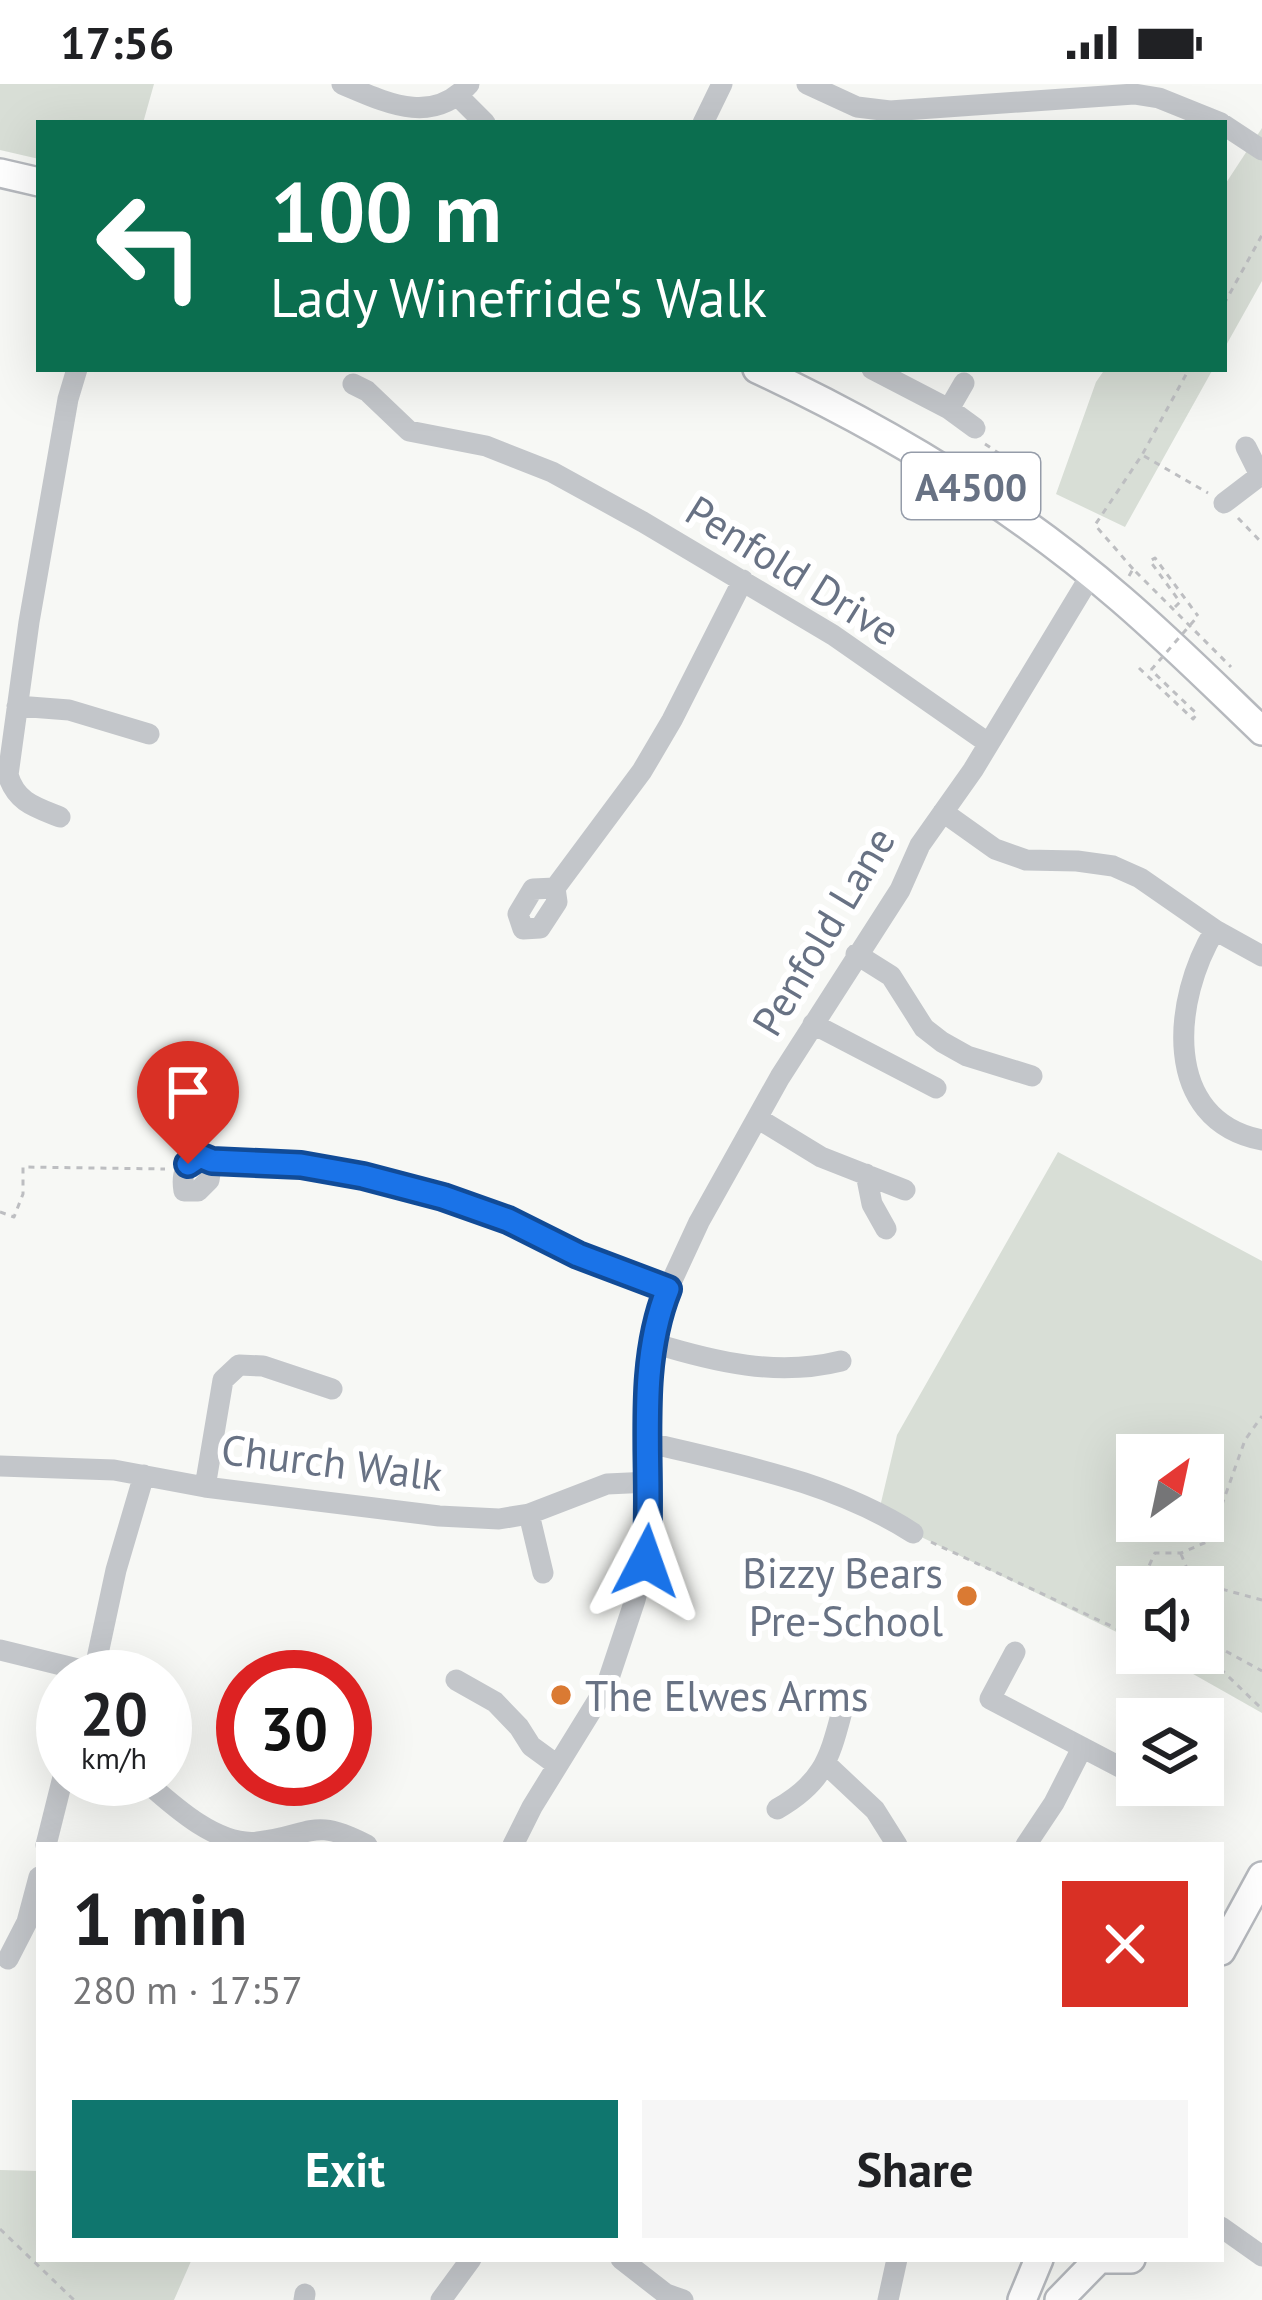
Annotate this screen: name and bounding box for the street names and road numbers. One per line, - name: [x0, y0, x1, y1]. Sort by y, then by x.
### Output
- road number: A4500: [902, 453, 1040, 519]
- street label: Penfold Drive: [676, 483, 910, 657]
- street label: Penfold Lane: [739, 817, 907, 1045]
- street label: Church Walk: [218, 1421, 446, 1503]

